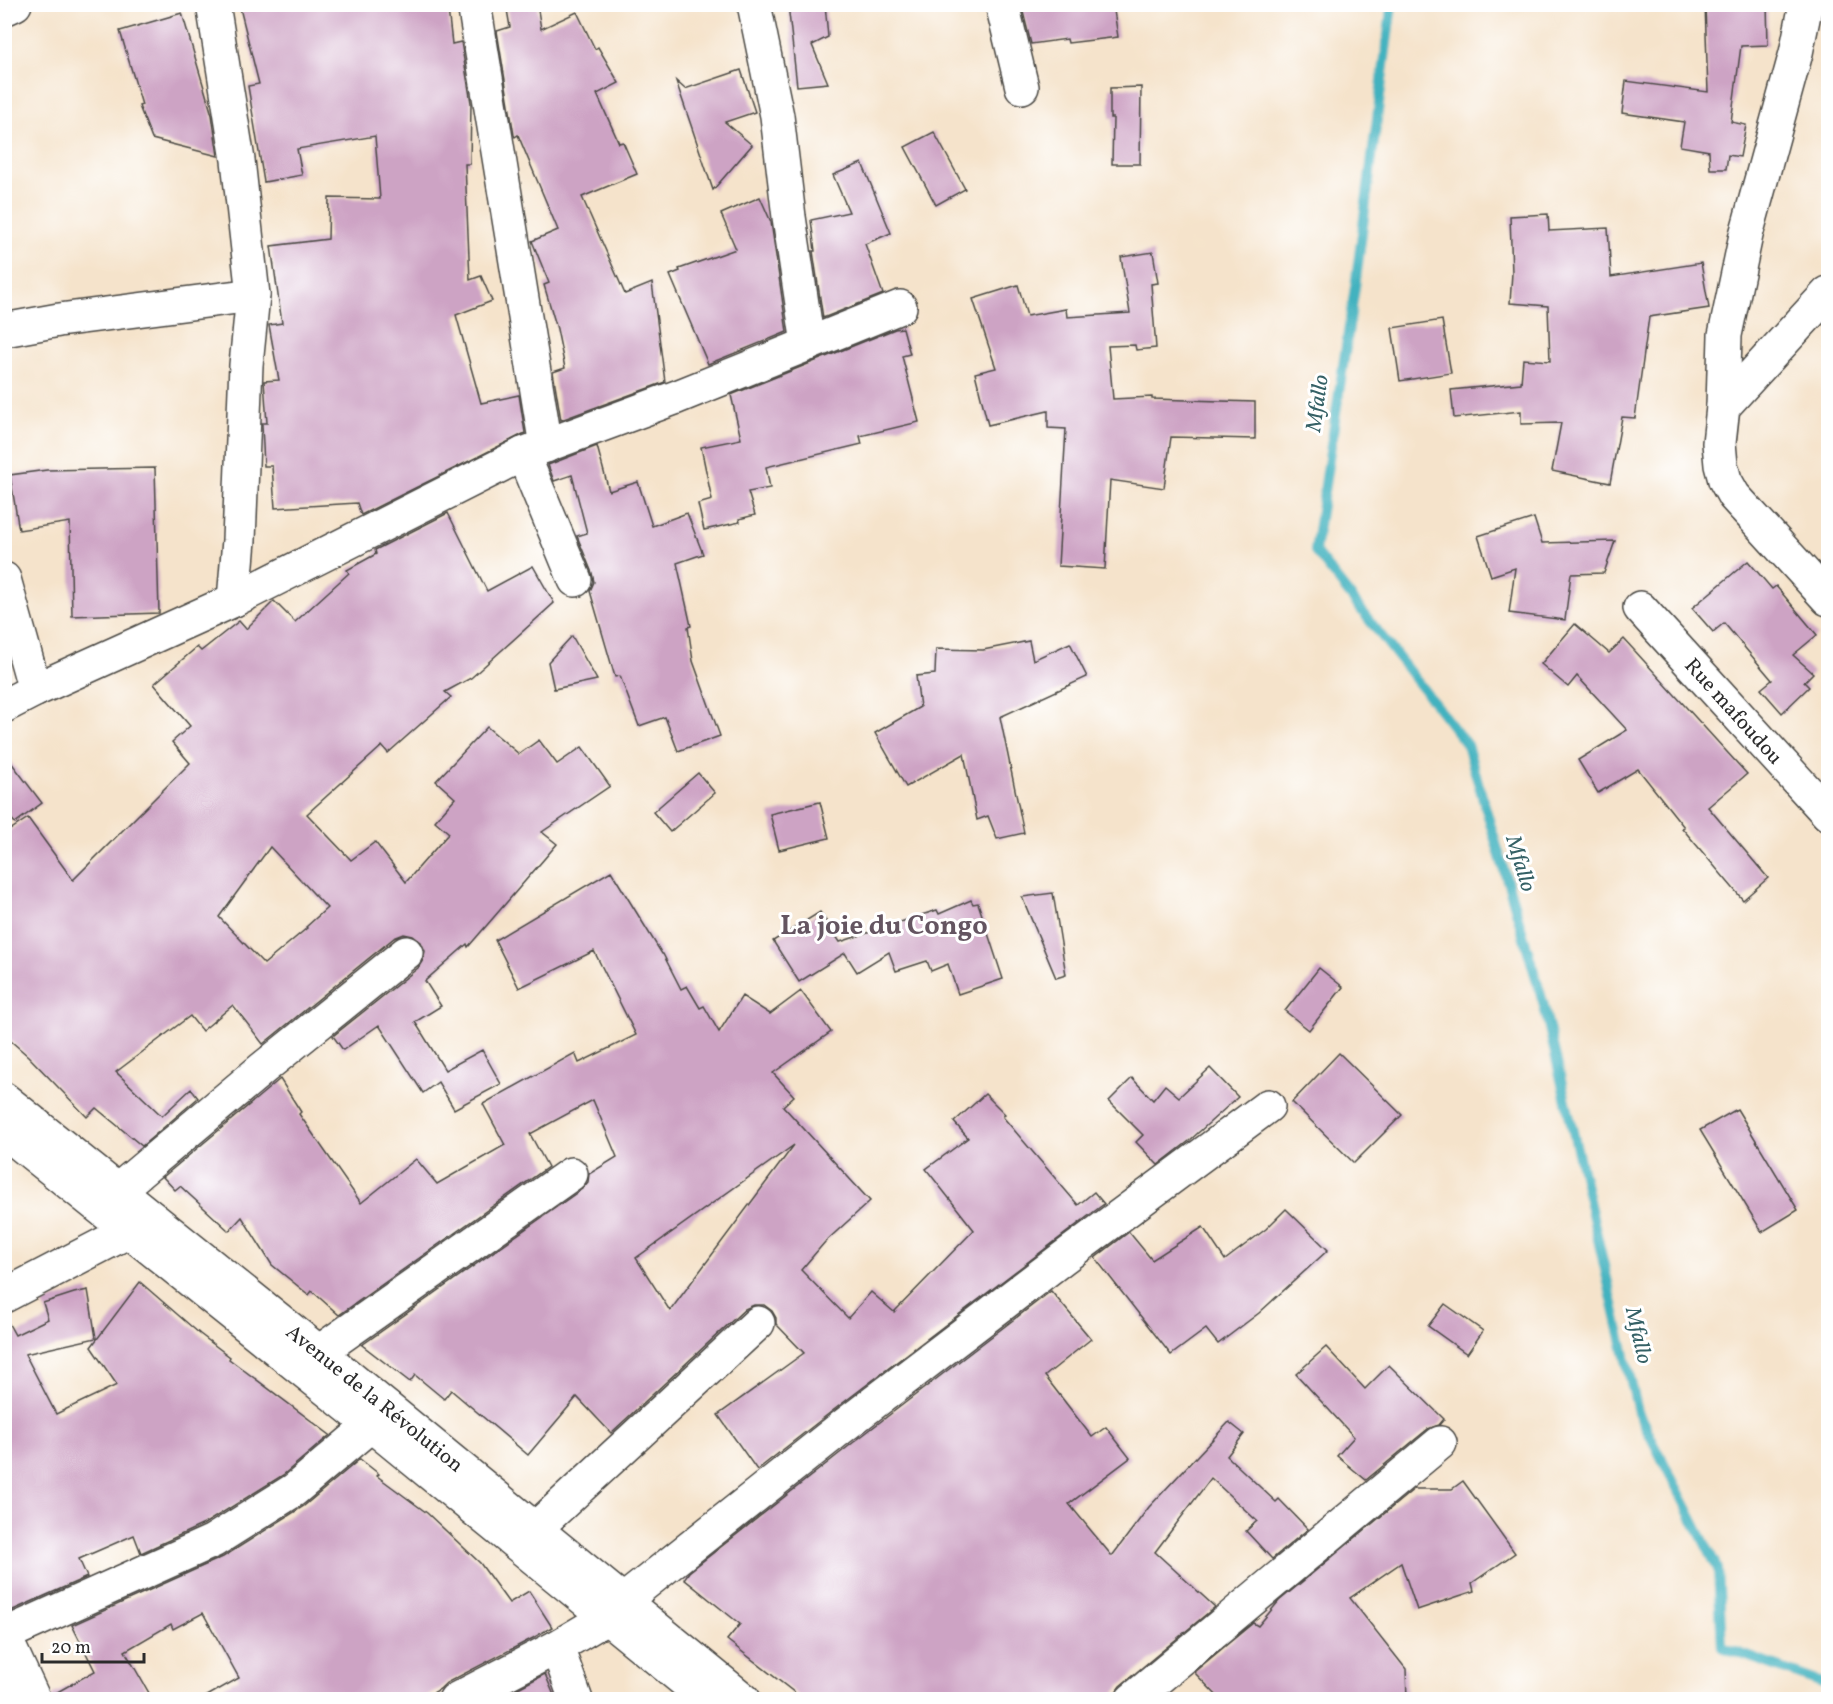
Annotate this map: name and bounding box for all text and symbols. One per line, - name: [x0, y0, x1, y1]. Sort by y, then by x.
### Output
- water label: Mfallo: [1299, 373, 1338, 435]
- street label: Rue mafoudou: [1677, 652, 1789, 772]
- water label: Mfallo: [1496, 831, 1543, 896]
- district label: La joie du Congo: [780, 908, 988, 946]
- water label: Mfallo: [1616, 1303, 1659, 1367]
- street label: Avenue de la Révolution: [279, 1318, 469, 1480]
- scale bar: [42, 1626, 144, 1664]
- text: 20 m: [51, 1636, 91, 1661]

